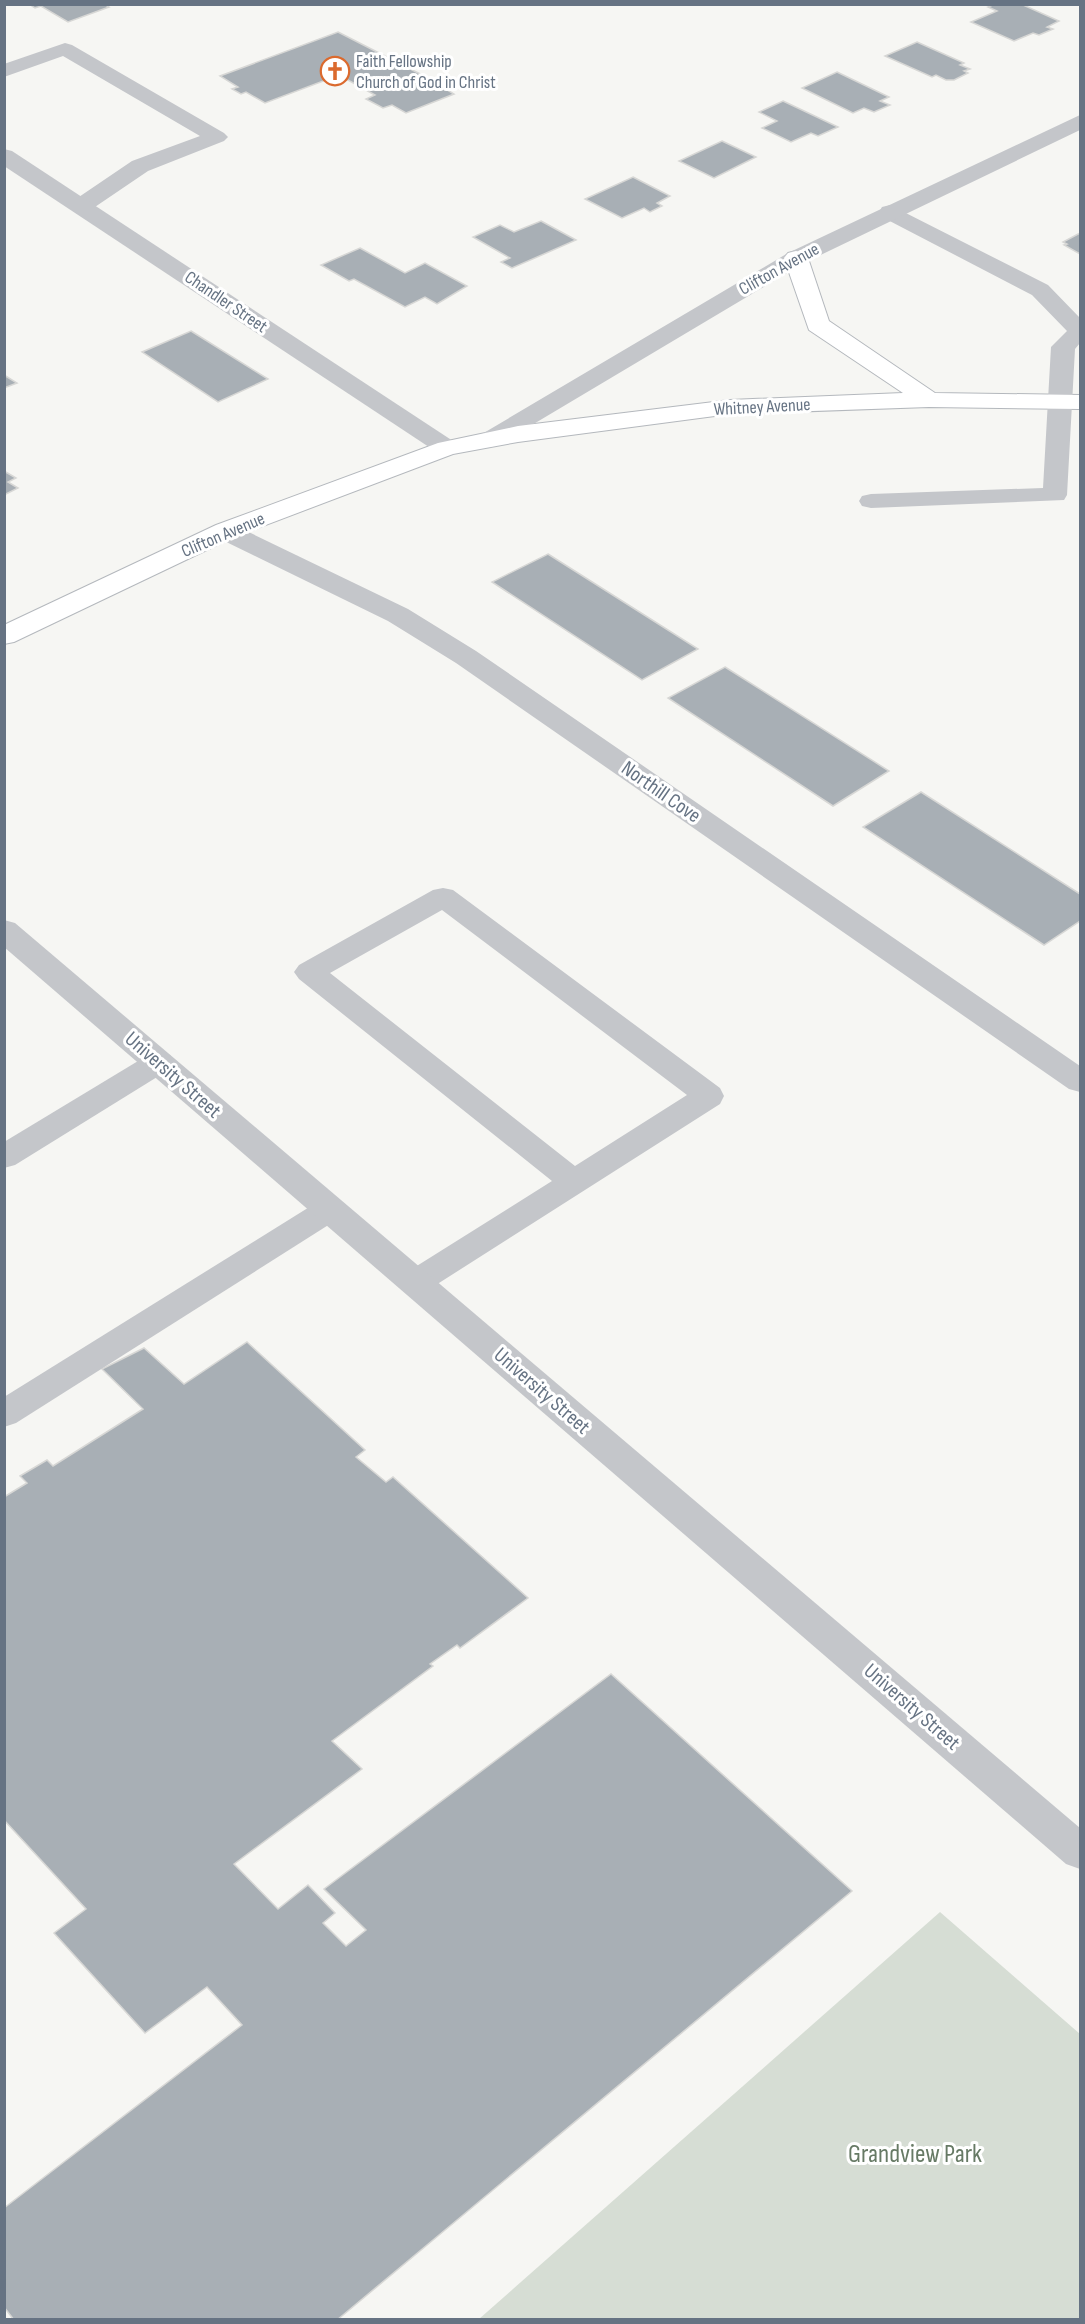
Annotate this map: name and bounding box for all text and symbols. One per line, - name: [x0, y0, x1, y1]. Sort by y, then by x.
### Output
- place label: Faith Fellowship Church of God in Christ: [356, 51, 496, 93]
- church icon: Faith Fellowship Church of God in Christ: [319, 55, 351, 87]
- street label: Clifton Avenue: [735, 238, 823, 300]
- street label: Chandler Street: [181, 267, 272, 338]
- street label: Whitney Avenue: [713, 394, 811, 420]
- street label: Clifton Avenue: [178, 508, 268, 562]
- street label: Northill Cove: [617, 756, 705, 828]
- street label: University Street: [120, 1027, 226, 1123]
- street label: University Street: [489, 1343, 595, 1439]
- street label: University Street: [859, 1659, 965, 1755]
- park label: Grandview Park: [848, 2139, 982, 2170]

